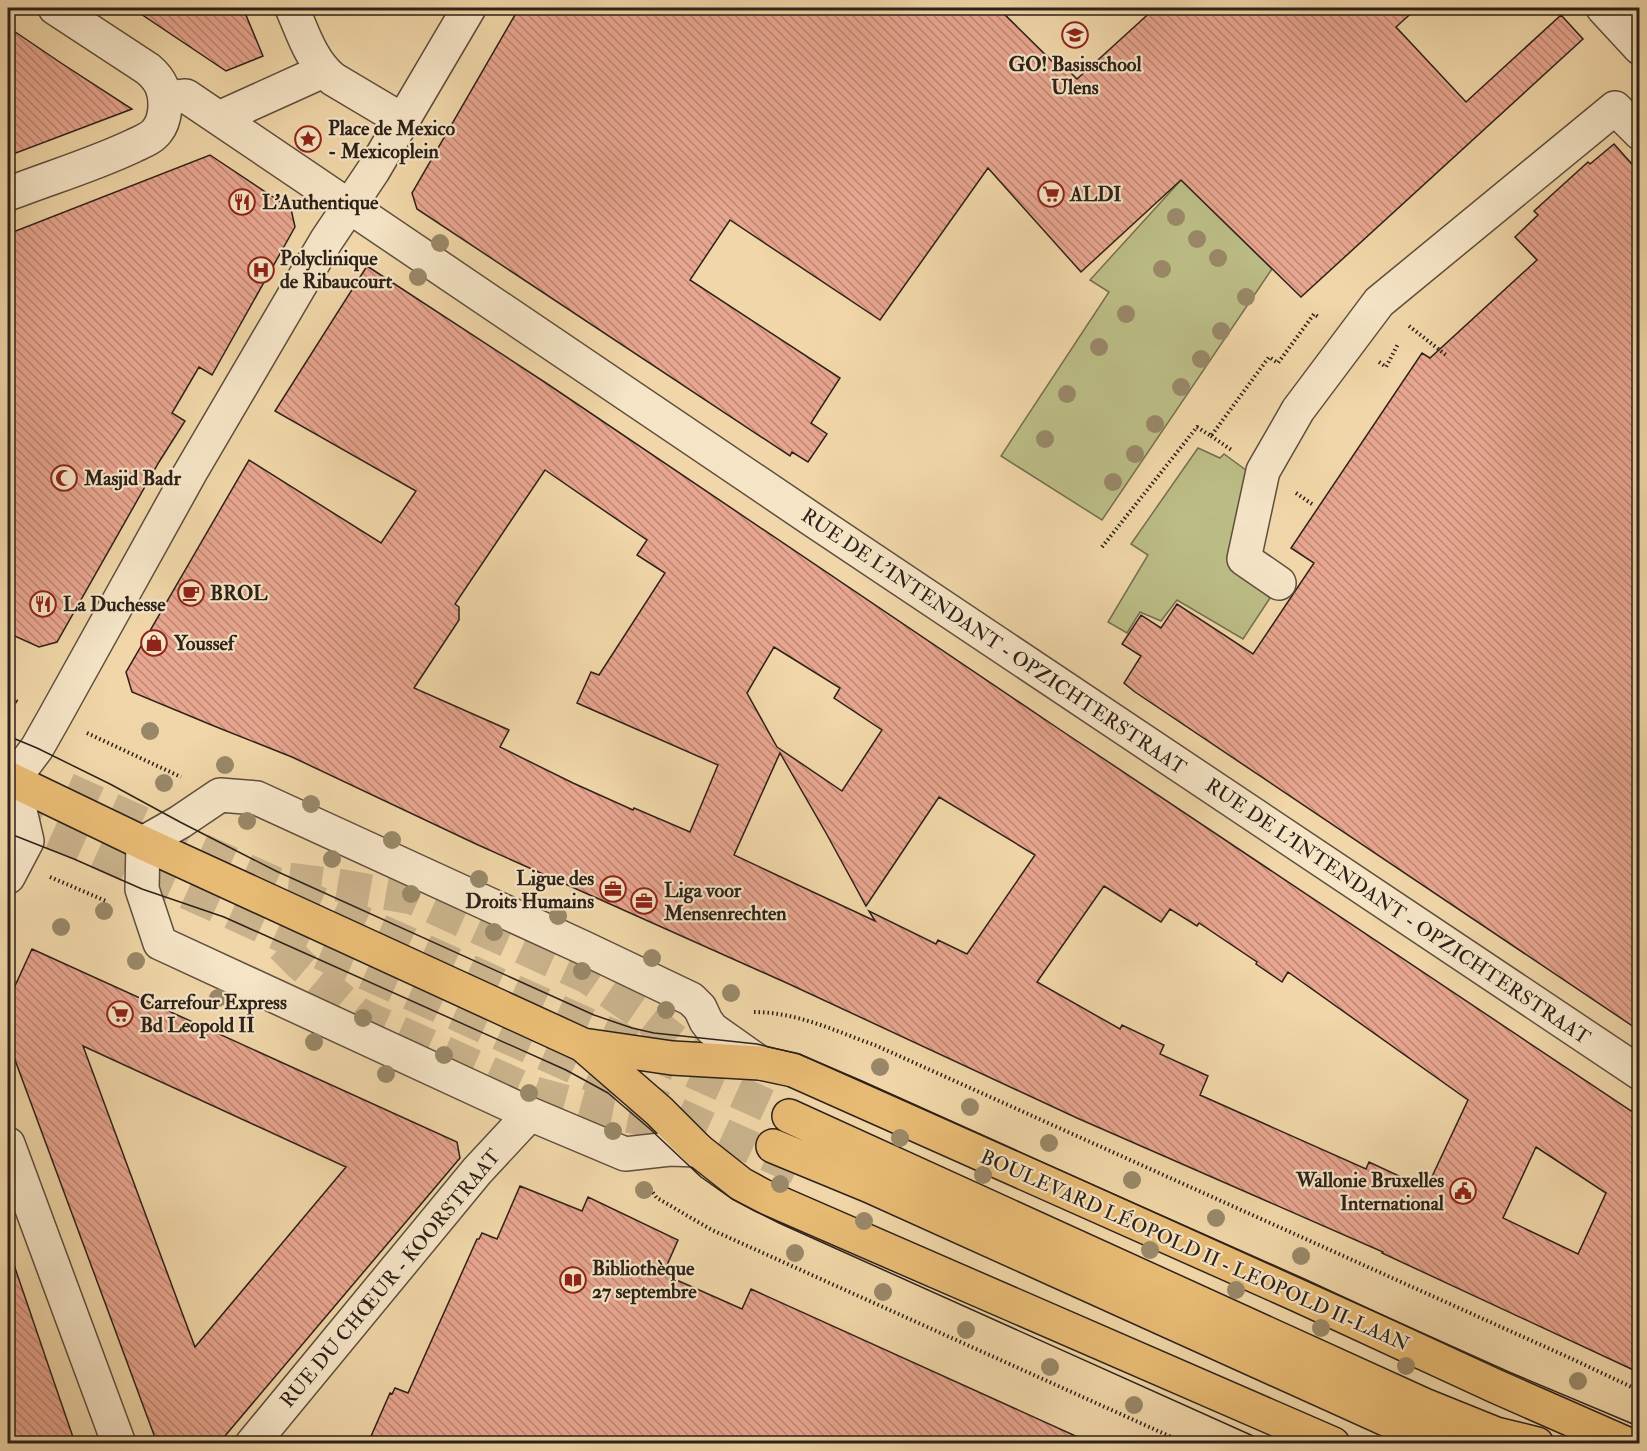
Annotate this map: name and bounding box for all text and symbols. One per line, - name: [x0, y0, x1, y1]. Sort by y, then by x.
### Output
- school or university icon: GO! Basisschool Ulens: [1060, 20, 1090, 50]
- place label: GO! Basisschool Ulens: [1008, 52, 1142, 100]
- place label: Place de Mexico - Mexicoplein: [328, 116, 456, 165]
- place icon: Place de Mexico - Mexicoplein: [293, 124, 323, 154]
- supermarket icon: ALDI: [1036, 179, 1066, 209]
- place label: ALDI: [1069, 182, 1121, 207]
- restaurant icon: L'Authentique: [227, 187, 257, 217]
- place label: L'Authentique: [262, 190, 379, 216]
- place label: Polyclinique de Ribaucourt: [280, 246, 393, 294]
- hospital icon: Polyclinique de Ribaucourt: [246, 255, 276, 285]
- mosque icon: Masjid Badr: [49, 463, 79, 493]
- place label: Masjid Badr: [83, 466, 181, 491]
- street label: RUE DE L'INTENDANT - OPZICHTERSTRAAT: [797, 503, 1191, 780]
- cafe icon: BROL: [176, 578, 206, 608]
- place label: BROL: [210, 581, 268, 606]
- restaurant icon: La Duchesse: [28, 589, 58, 619]
- place label: La Duchesse: [63, 592, 166, 617]
- shop icon: Youssef: [139, 628, 169, 658]
- place label: Youssef: [173, 631, 238, 656]
- street label: RUE DE L'INTENDANT - OPZICHTERSTRAAT: [1201, 773, 1595, 1050]
- place label: Ligue des Droits Humains: [465, 866, 594, 914]
- office icon: Ligue des Droits Humains: [598, 874, 628, 904]
- place label: Liga voor Mensenrechten: [663, 878, 787, 926]
- office icon: Liga voor Mensenrechten: [629, 886, 659, 916]
- place label: Carrefour Express Bd Leopold II: [140, 990, 287, 1039]
- supermarket icon: Carrefour Express Bd Leopold II: [105, 999, 135, 1029]
- street label: BOULEVARD LÉOPOLD II - LEOPOLD II-LAAN: [976, 1143, 1414, 1357]
- street label: RUE DU CHŒUR - KOORSTRAAT: [275, 1144, 506, 1413]
- place label: Wallonie Bruxelles International: [1295, 1168, 1445, 1216]
- public building icon: Wallonie Bruxelles International: [1448, 1176, 1478, 1206]
- place label: Bibliothèque 27 septembre: [592, 1256, 697, 1305]
- library icon: Bibliothèque 27 septembre: [558, 1265, 588, 1295]

